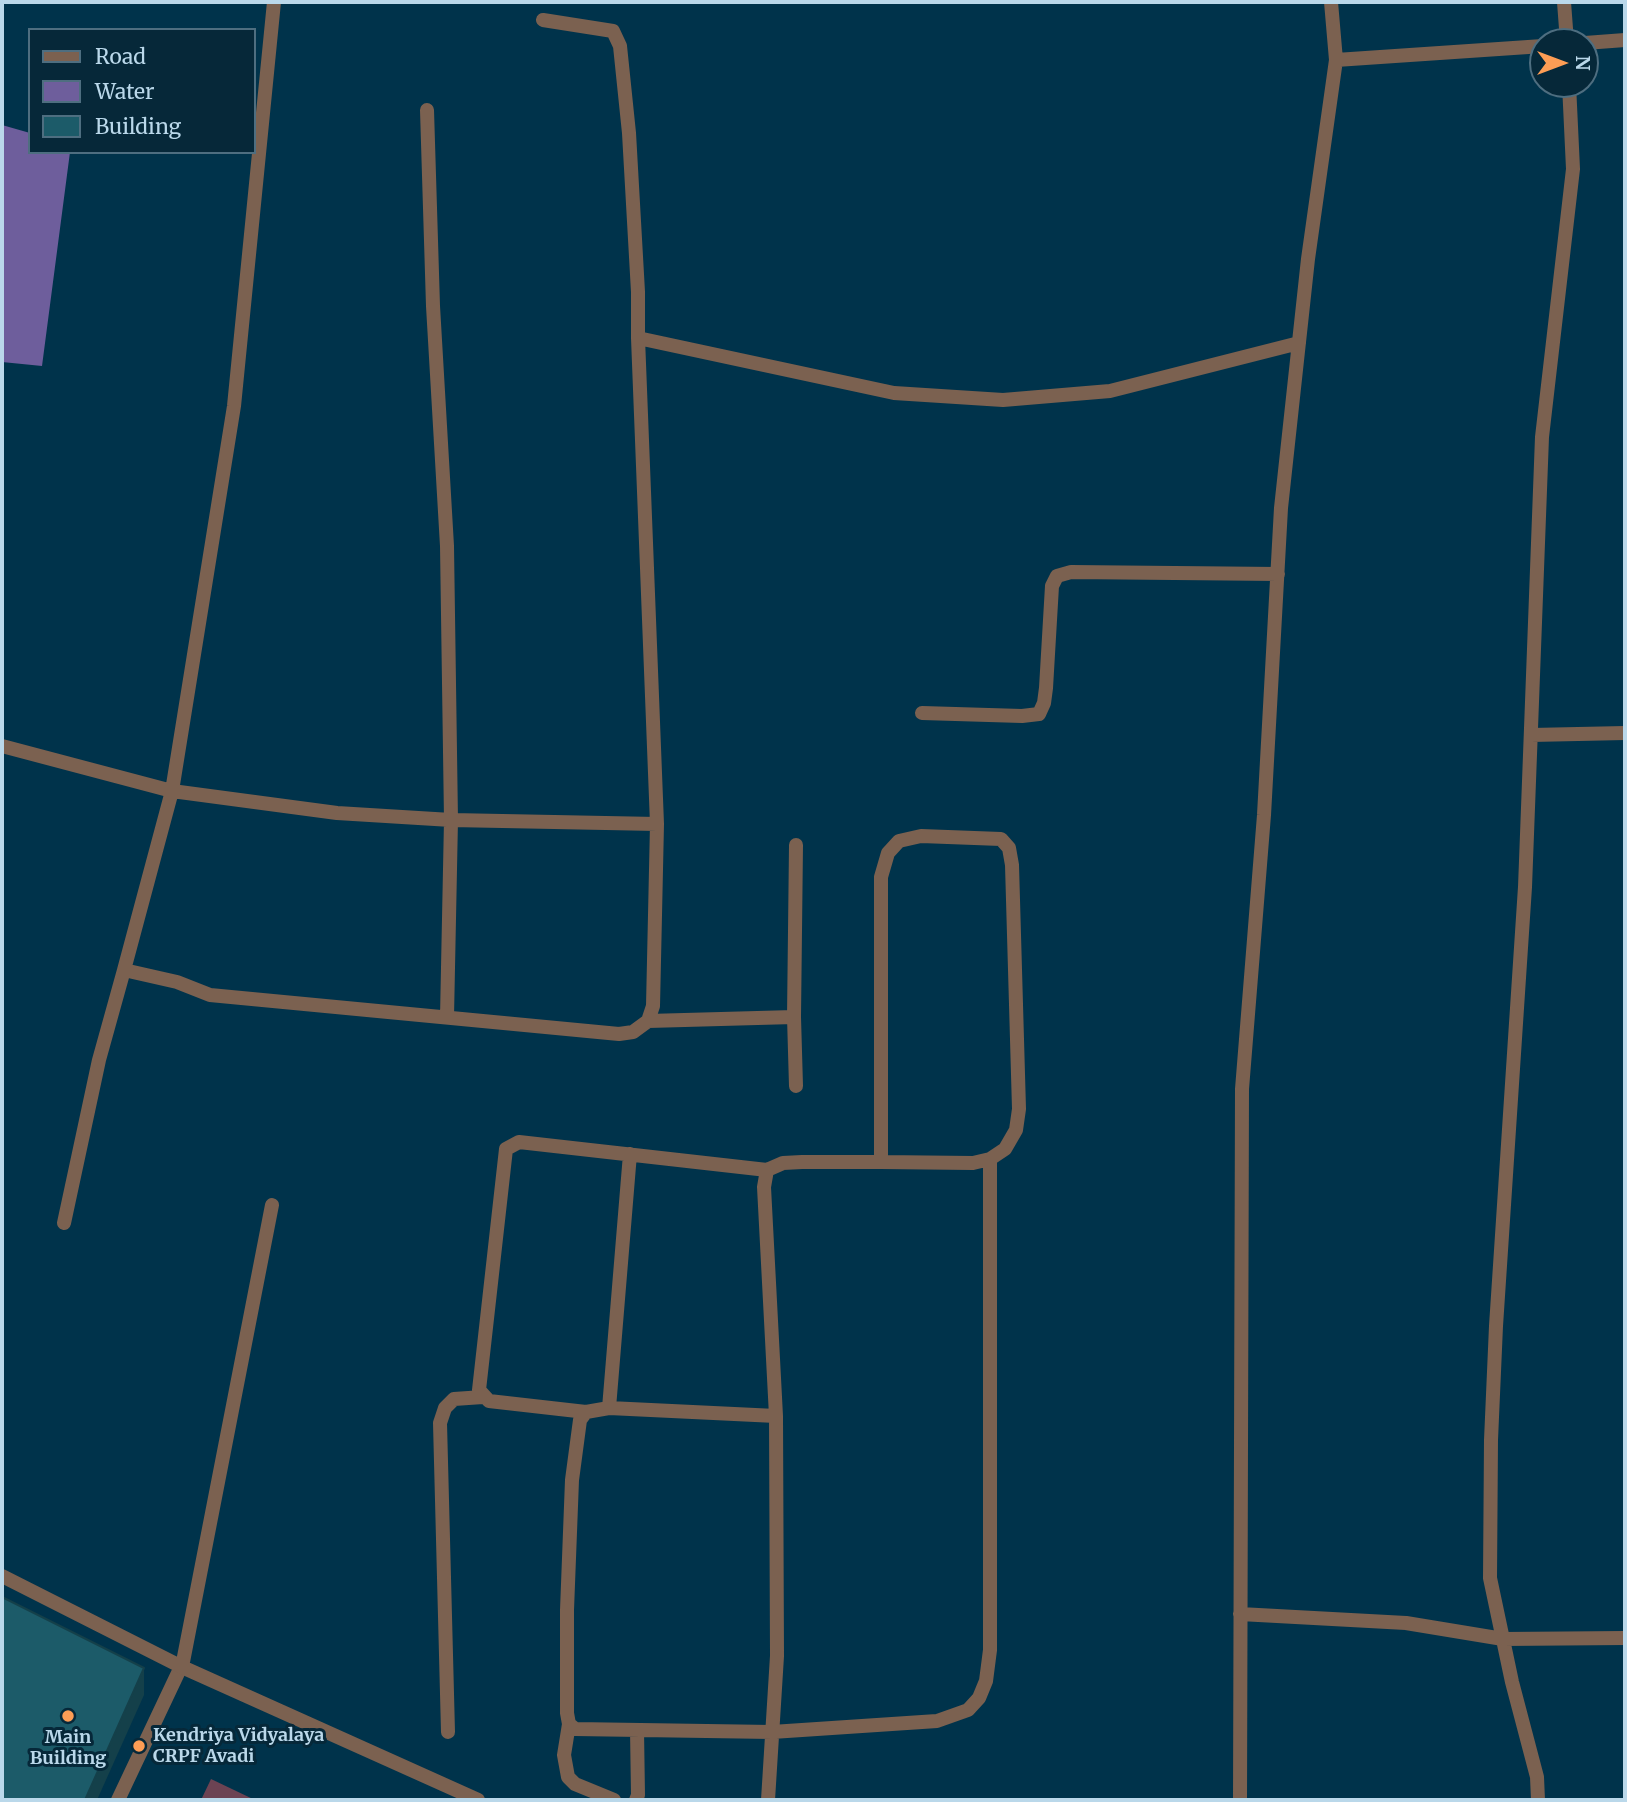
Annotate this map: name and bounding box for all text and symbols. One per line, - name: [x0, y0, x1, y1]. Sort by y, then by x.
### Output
- legend: [28, 28, 256, 154]
- north arrow: [1529, 28, 1599, 98]
- text: Road: [95, 43, 146, 70]
- text: N: [1571, 55, 1595, 71]
- text: Water: [95, 78, 154, 105]
- text: Building: [95, 113, 181, 140]
- marker: Main Building: [60, 1708, 76, 1724]
- place label: Kendriya Vidyalaya CRPF Avadi: [153, 1725, 324, 1768]
- place label: Main Building: [30, 1727, 106, 1770]
- marker: Kendriya Vidyalaya CRPF Avadi: [131, 1738, 147, 1754]

